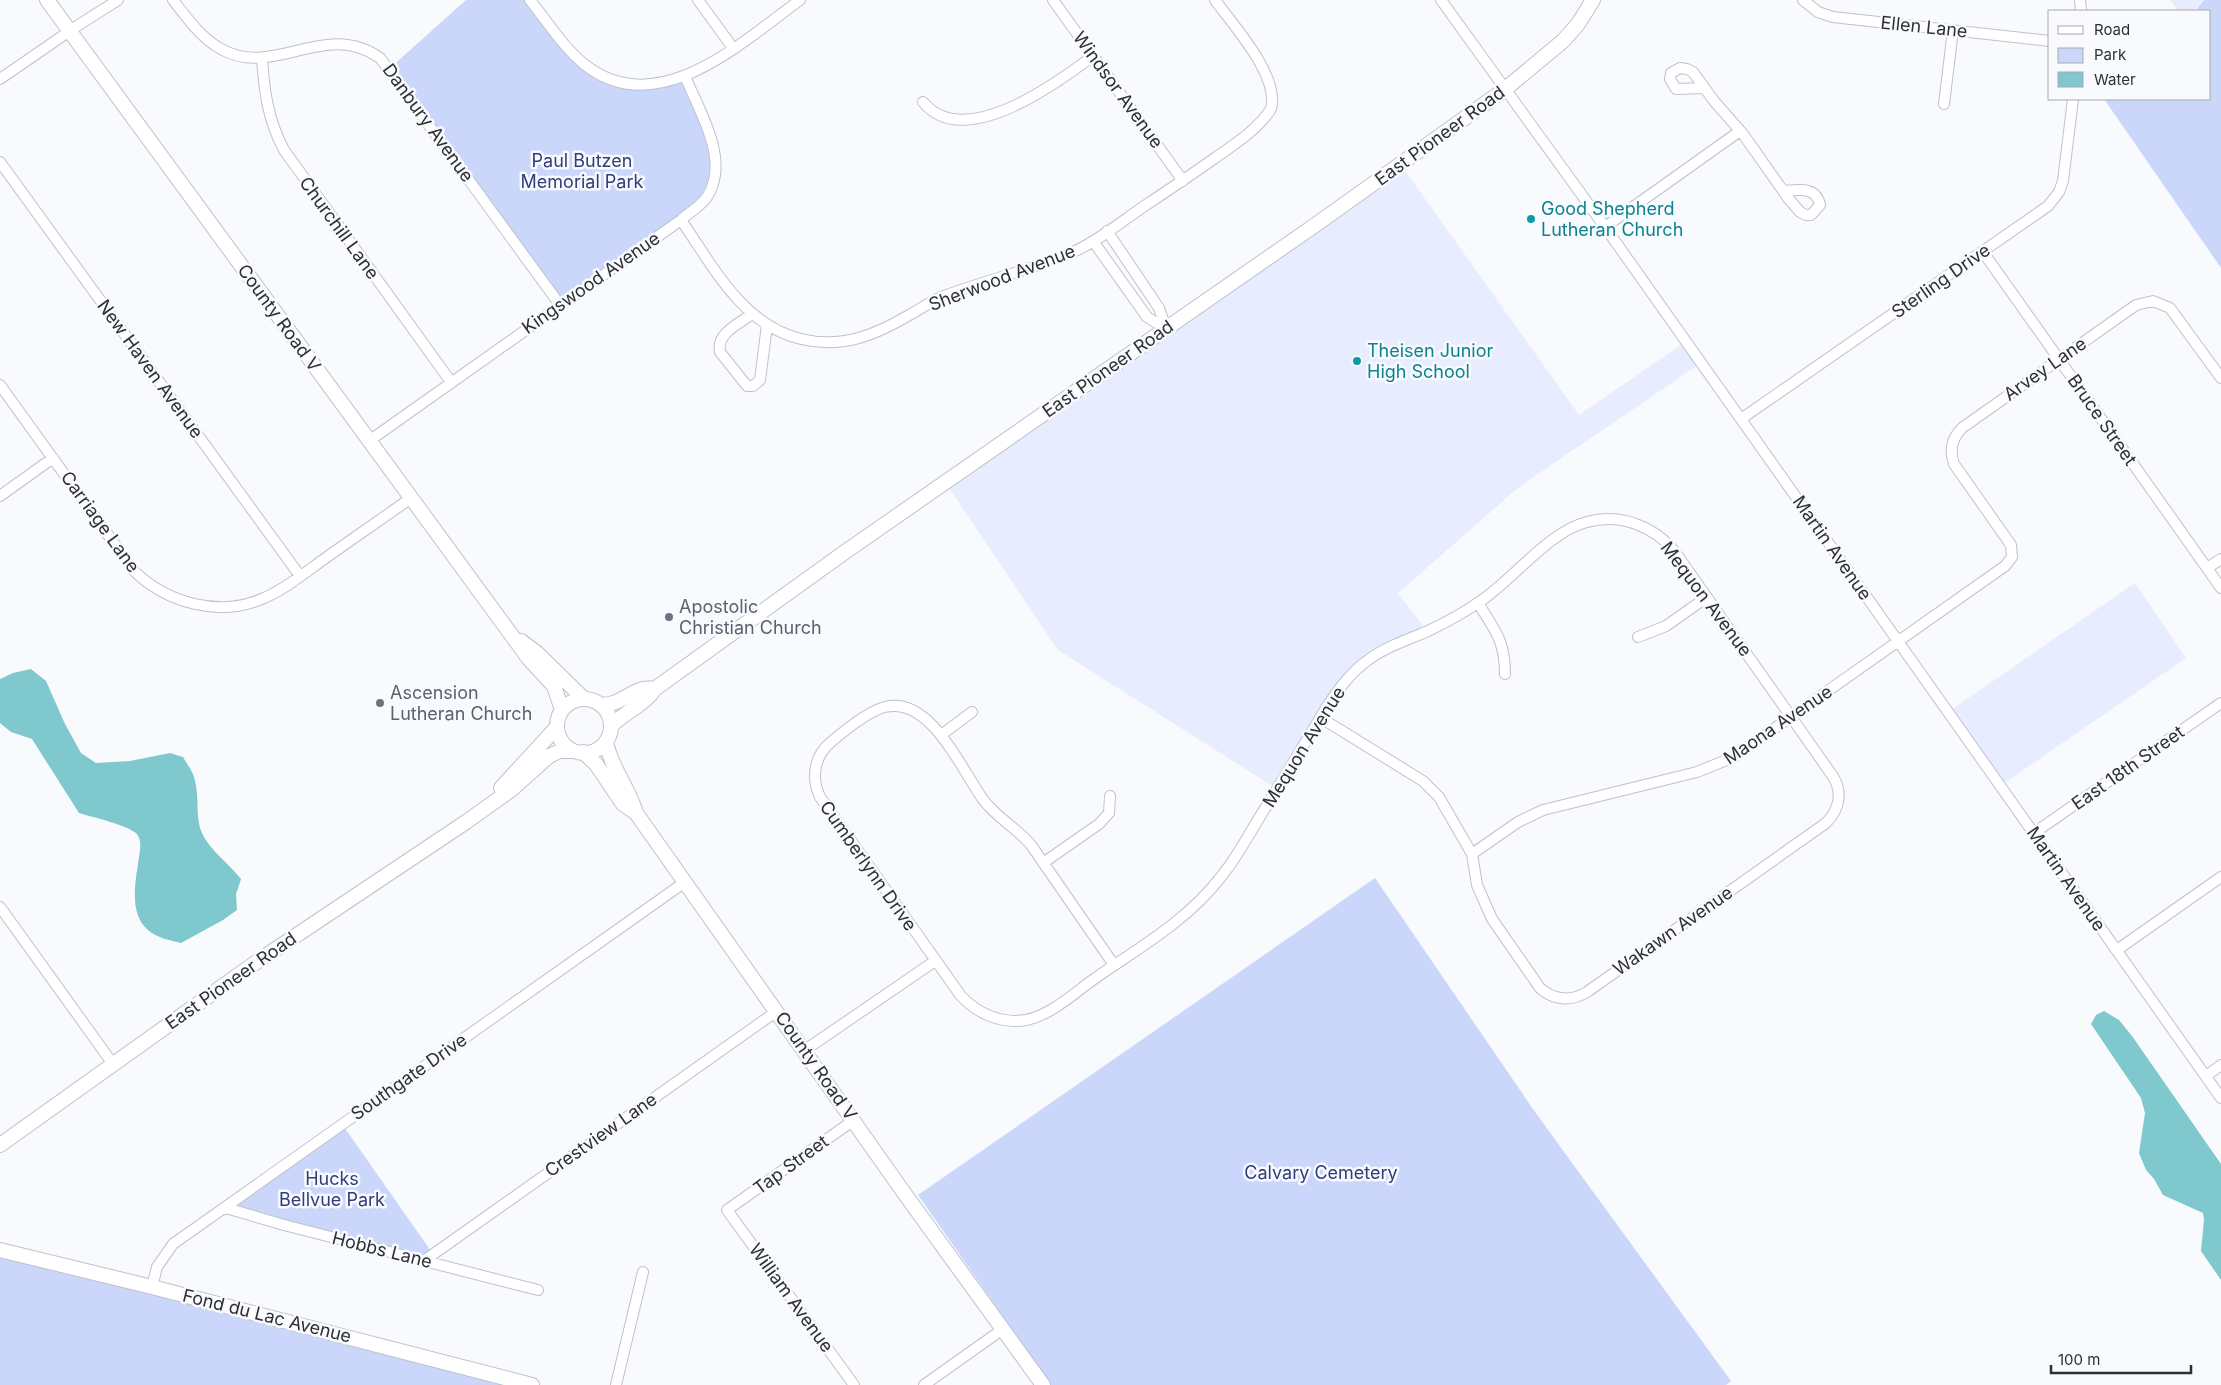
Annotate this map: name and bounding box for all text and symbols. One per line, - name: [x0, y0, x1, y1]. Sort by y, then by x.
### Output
- legend: [2048, 10, 2211, 100]
- street label: Ellen Lane: [1880, 12, 1968, 42]
- text: Road: [2094, 20, 2130, 39]
- street label: Windsor Avenue: [1069, 27, 1168, 152]
- text: Park: [2094, 45, 2127, 64]
- street label: Danbury Avenue: [379, 60, 478, 186]
- text: Water: [2094, 70, 2136, 89]
- street label: East Pioneer Road: [1371, 82, 1509, 190]
- park label: Paul Butzen Memorial Park: [521, 150, 644, 192]
- street label: Churchill Lane: [295, 172, 384, 283]
- place label: Good Shepherd Lutheran Church: [1541, 198, 1683, 240]
- marker: Good Shepherd Lutheran Church: [1525, 213, 1537, 225]
- street label: Kingswood Avenue: [518, 227, 664, 338]
- street label: Sterling Drive: [1888, 239, 1994, 322]
- street label: Sherwood Avenue: [926, 240, 1078, 315]
- street label: County Road V: [233, 260, 325, 375]
- street label: New Haven Avenue: [93, 295, 208, 442]
- street label: East Pioneer Road: [1038, 316, 1177, 422]
- street label: Arvey Lane: [1999, 332, 2090, 405]
- place label: Theisen Junior High School: [1367, 340, 1494, 382]
- marker: Theisen Junior High School: [1351, 355, 1363, 367]
- street label: Bruce Street: [2063, 370, 2141, 469]
- street label: Carriage Lane: [57, 467, 144, 576]
- street label: Martin Avenue: [1789, 491, 1876, 604]
- street label: Mequon Avenue: [1656, 537, 1756, 660]
- place label: Apostolic Christian Church: [679, 596, 822, 638]
- marker: Apostolic Christian Church: [663, 611, 675, 623]
- street label: Maona Avenue: [1720, 681, 1836, 769]
- place label: Ascension Lutheran Church: [390, 682, 532, 724]
- street label: Mequon Avenue: [1258, 683, 1349, 811]
- marker: Ascension Lutheran Church: [374, 697, 386, 709]
- street label: East 18th Street: [2068, 721, 2188, 814]
- street label: Cumberlynn Drive: [816, 797, 921, 935]
- street label: Martin Avenue: [2023, 822, 2110, 935]
- street label: Wakawn Avenue: [1609, 882, 1736, 980]
- street label: East Pioneer Road: [161, 928, 300, 1034]
- street label: County Road V: [771, 1007, 862, 1124]
- street label: Southgate Drive: [347, 1029, 471, 1124]
- street label: Crestview Lane: [541, 1088, 661, 1181]
- street label: Tap Street: [749, 1130, 832, 1199]
- park label: Calvary Cemetery: [1244, 1162, 1398, 1183]
- park label: Hucks Bellvue Park: [279, 1168, 385, 1210]
- street label: Hobbs Lane: [330, 1227, 434, 1272]
- street label: William Avenue: [745, 1239, 838, 1356]
- street label: Fond du Lac Avenue: [181, 1284, 354, 1347]
- scale bar: [2051, 1342, 2191, 1374]
- text: 100 m: [2058, 1350, 2100, 1369]

